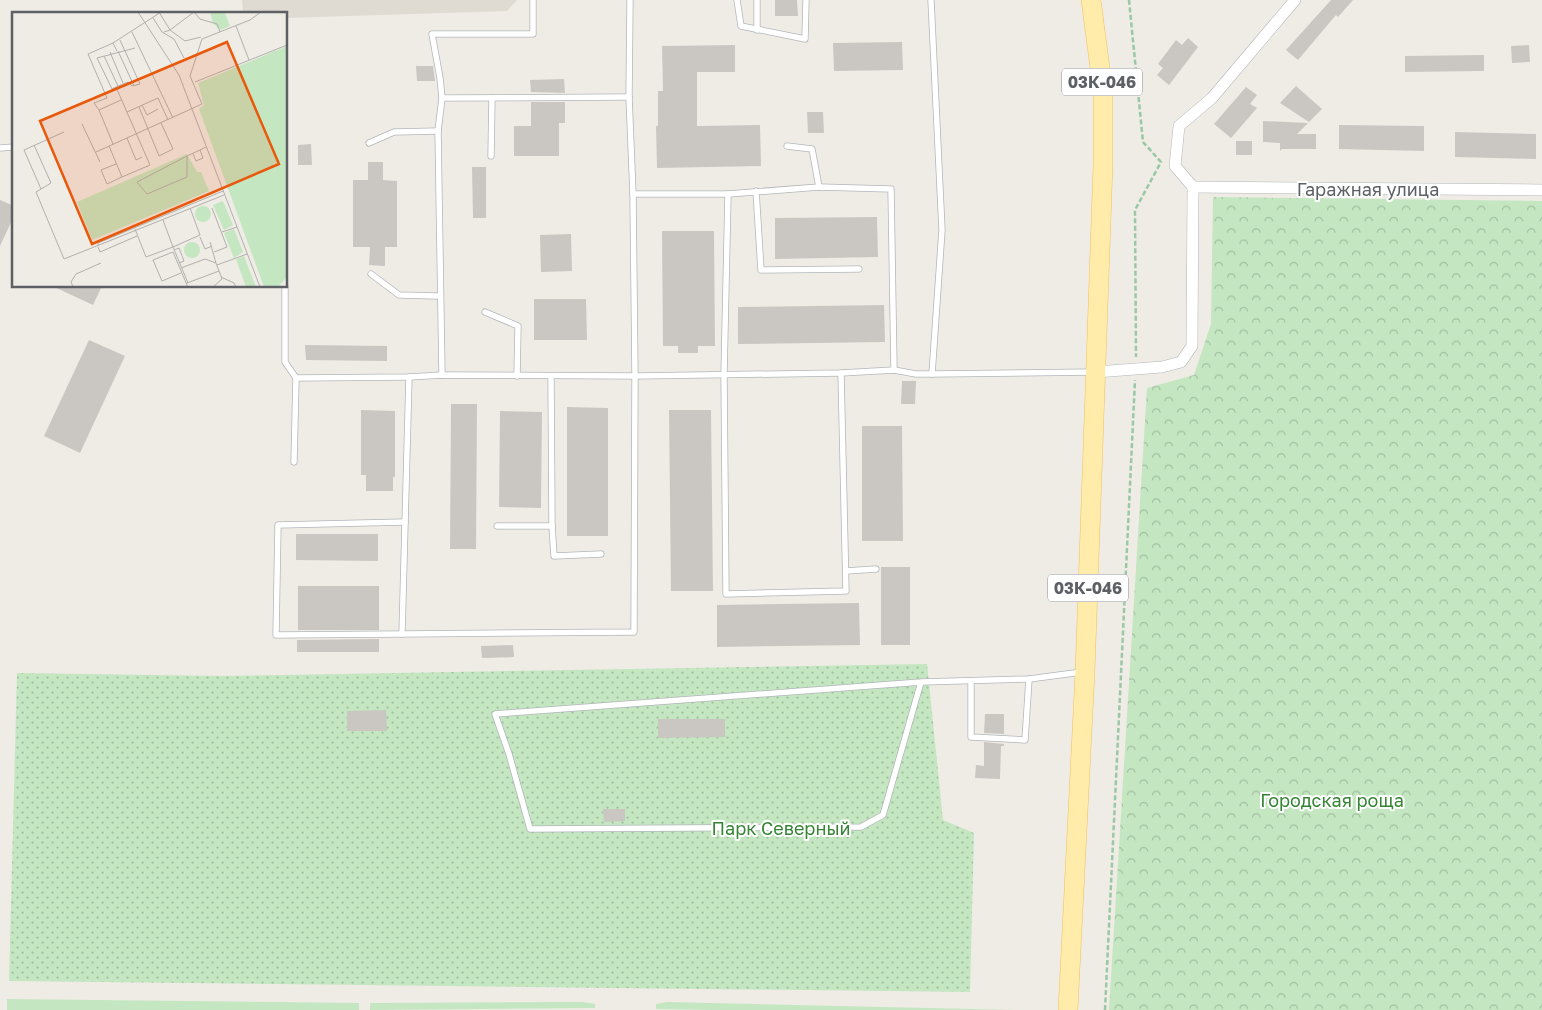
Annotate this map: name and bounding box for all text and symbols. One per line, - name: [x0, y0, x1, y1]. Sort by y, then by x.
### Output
- inset map: [12, 12, 288, 288]
- road number: 03К-046: [1062, 68, 1142, 95]
- street label: Гаражная улица: [1297, 178, 1439, 200]
- road number: 03К-046: [1048, 574, 1128, 602]
- park label: Городская роща: [1260, 789, 1404, 811]
- park label: Парк Северный: [711, 817, 851, 839]

